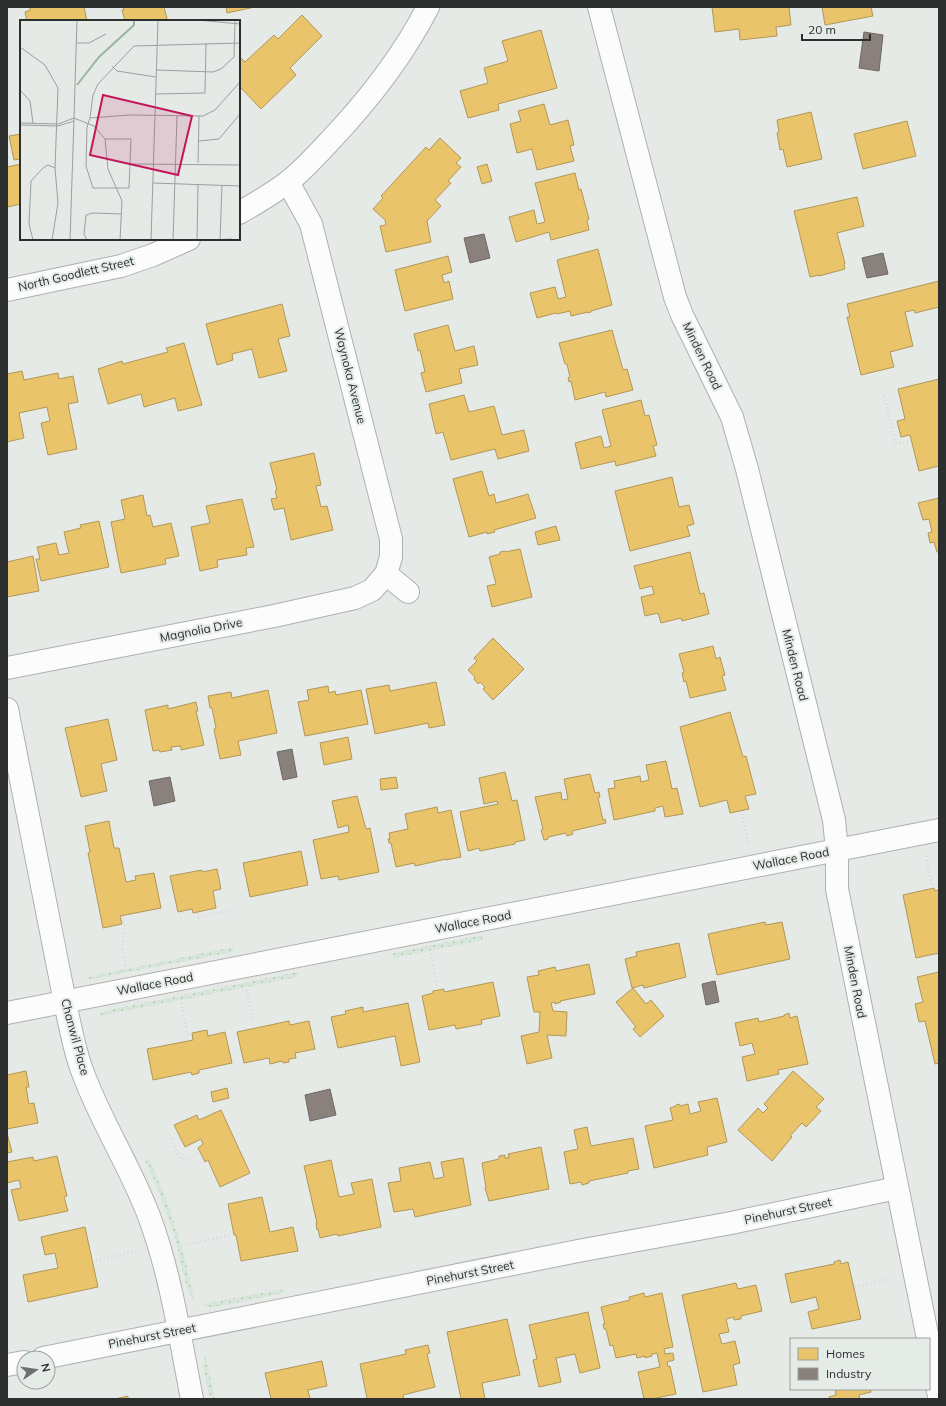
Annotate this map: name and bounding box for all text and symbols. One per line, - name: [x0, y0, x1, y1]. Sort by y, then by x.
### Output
- scale bar: [802, 16, 870, 42]
- inset map: [20, 20, 240, 240]
- text: 20 m: [808, 22, 836, 37]
- street label: North Goodlett Street: [16, 253, 135, 294]
- street label: Minden Road: [680, 319, 725, 392]
- street label: Waynoka Avenue: [331, 326, 370, 425]
- street label: Magnolia Drive: [158, 614, 243, 645]
- street label: Minden Road: [779, 627, 812, 702]
- street label: Wallace Road: [751, 844, 830, 873]
- street label: Wallace Road: [433, 907, 512, 936]
- street label: Minden Road: [841, 944, 870, 1019]
- street label: Wallace Road: [115, 969, 194, 998]
- street label: Chanwil Place: [58, 997, 93, 1077]
- street label: Pinehurst Street: [743, 1194, 833, 1227]
- street label: Pinehurst Street: [425, 1257, 515, 1288]
- street label: Pinehurst Street: [107, 1320, 197, 1351]
- legend: [790, 1338, 930, 1390]
- text: Homes: [826, 1346, 865, 1361]
- north arrow: [16, 1350, 56, 1390]
- text: N: [38, 1362, 53, 1373]
- text: Industry: [826, 1366, 872, 1381]

